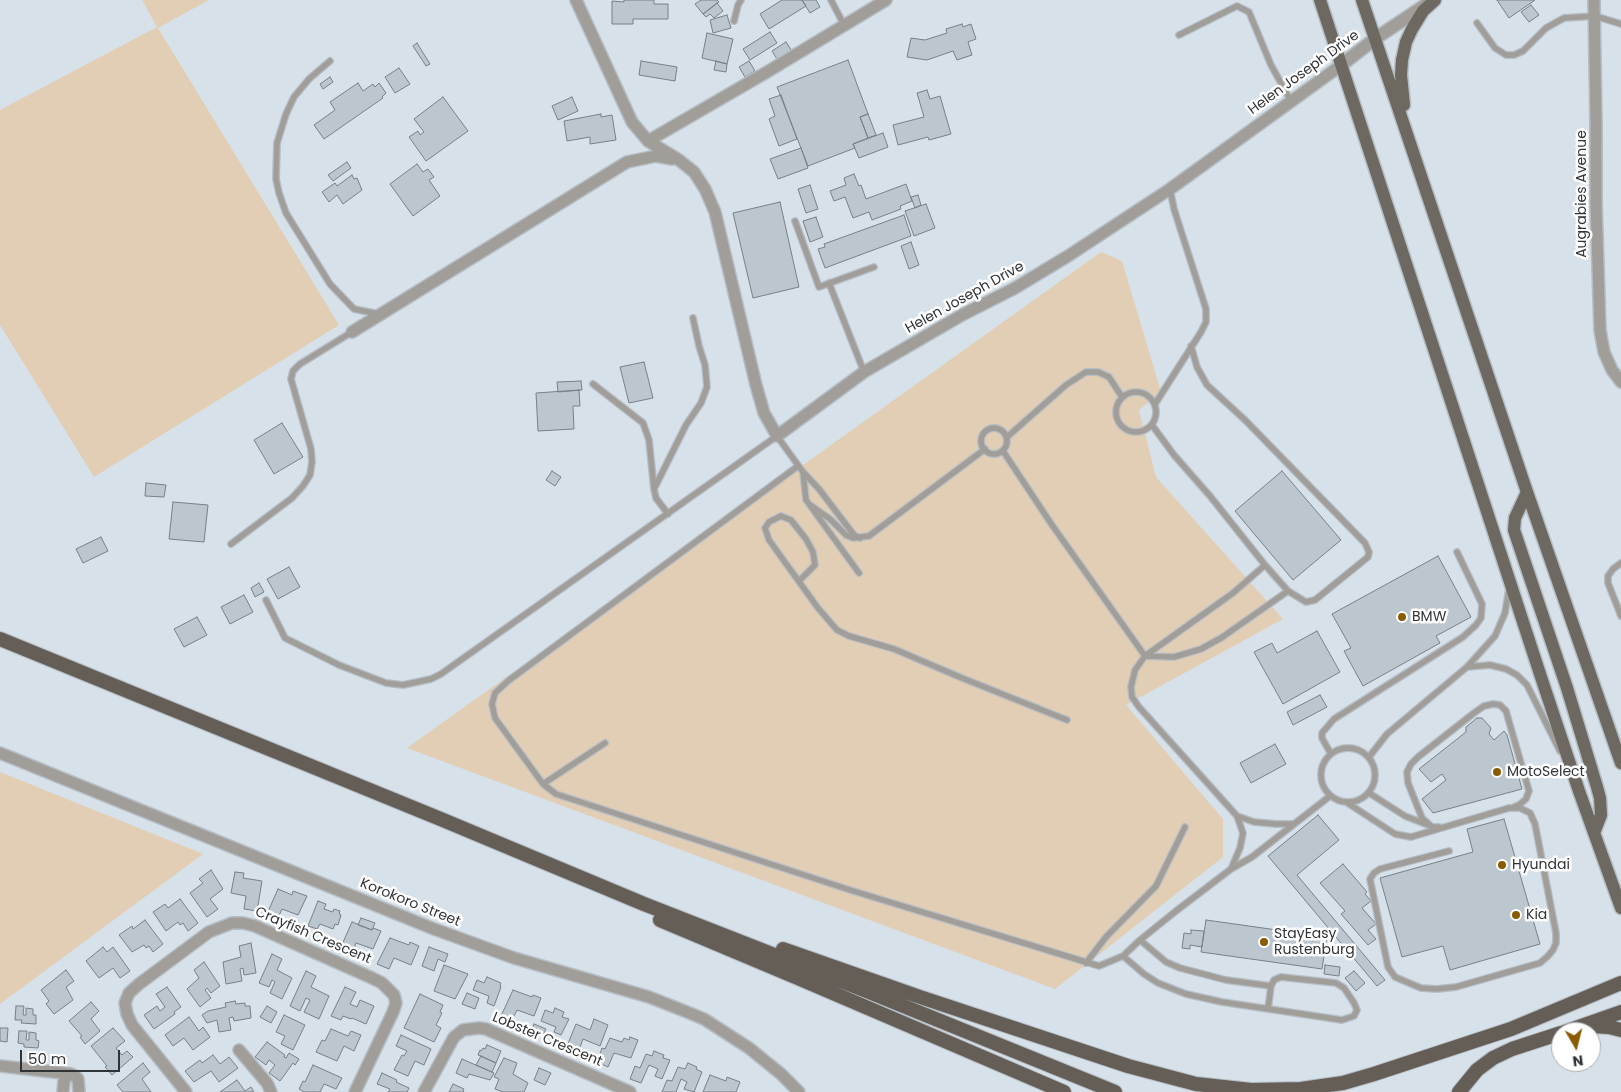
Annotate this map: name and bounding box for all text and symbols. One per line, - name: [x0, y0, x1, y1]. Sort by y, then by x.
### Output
- street label: Helen Joseph Drive: [1245, 27, 1363, 119]
- street label: Augrabies Avenue: [1574, 130, 1590, 258]
- street label: Helen Joseph Drive: [903, 258, 1027, 338]
- place label: BMW: [1412, 609, 1446, 625]
- marker: BMW: [1396, 611, 1408, 623]
- place label: MotoSelect: [1507, 764, 1585, 780]
- marker: MotoSelect: [1491, 766, 1503, 778]
- place label: Hyundai: [1512, 857, 1570, 873]
- marker: Hyundai: [1496, 859, 1508, 871]
- street label: Korokoro Street: [357, 875, 463, 931]
- street label: Crayfish Crescent: [252, 904, 374, 968]
- place label: Kia: [1526, 907, 1547, 923]
- marker: Kia: [1510, 909, 1522, 921]
- place label: StayEasy Rustenburg: [1274, 926, 1355, 959]
- marker: StayEasy Rustenburg: [1258, 936, 1270, 948]
- street label: Lobster Crescent: [490, 1009, 604, 1071]
- north arrow: [1551, 1022, 1601, 1072]
- scale bar: [22, 1040, 122, 1072]
- text: 50 m: [28, 1048, 66, 1069]
- text: N: [1571, 1050, 1585, 1071]

